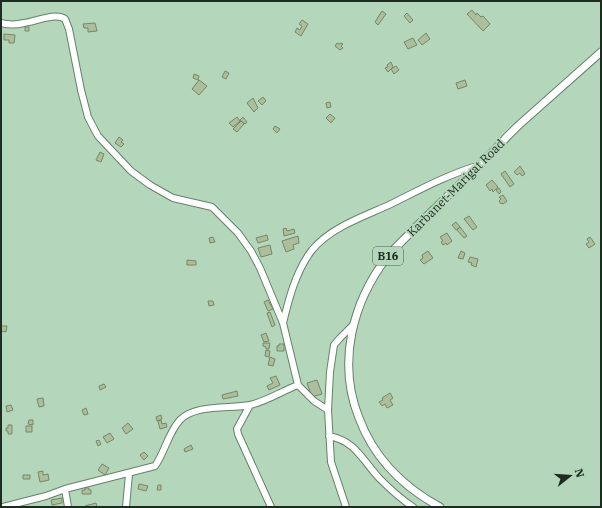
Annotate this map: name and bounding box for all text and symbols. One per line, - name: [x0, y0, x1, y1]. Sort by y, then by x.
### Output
- street label: Karbanet-Marigat Road: [404, 136, 507, 239]
- road number: B16: [373, 247, 403, 265]
- north arrow: [550, 456, 590, 496]
- text: N: [572, 467, 588, 480]

